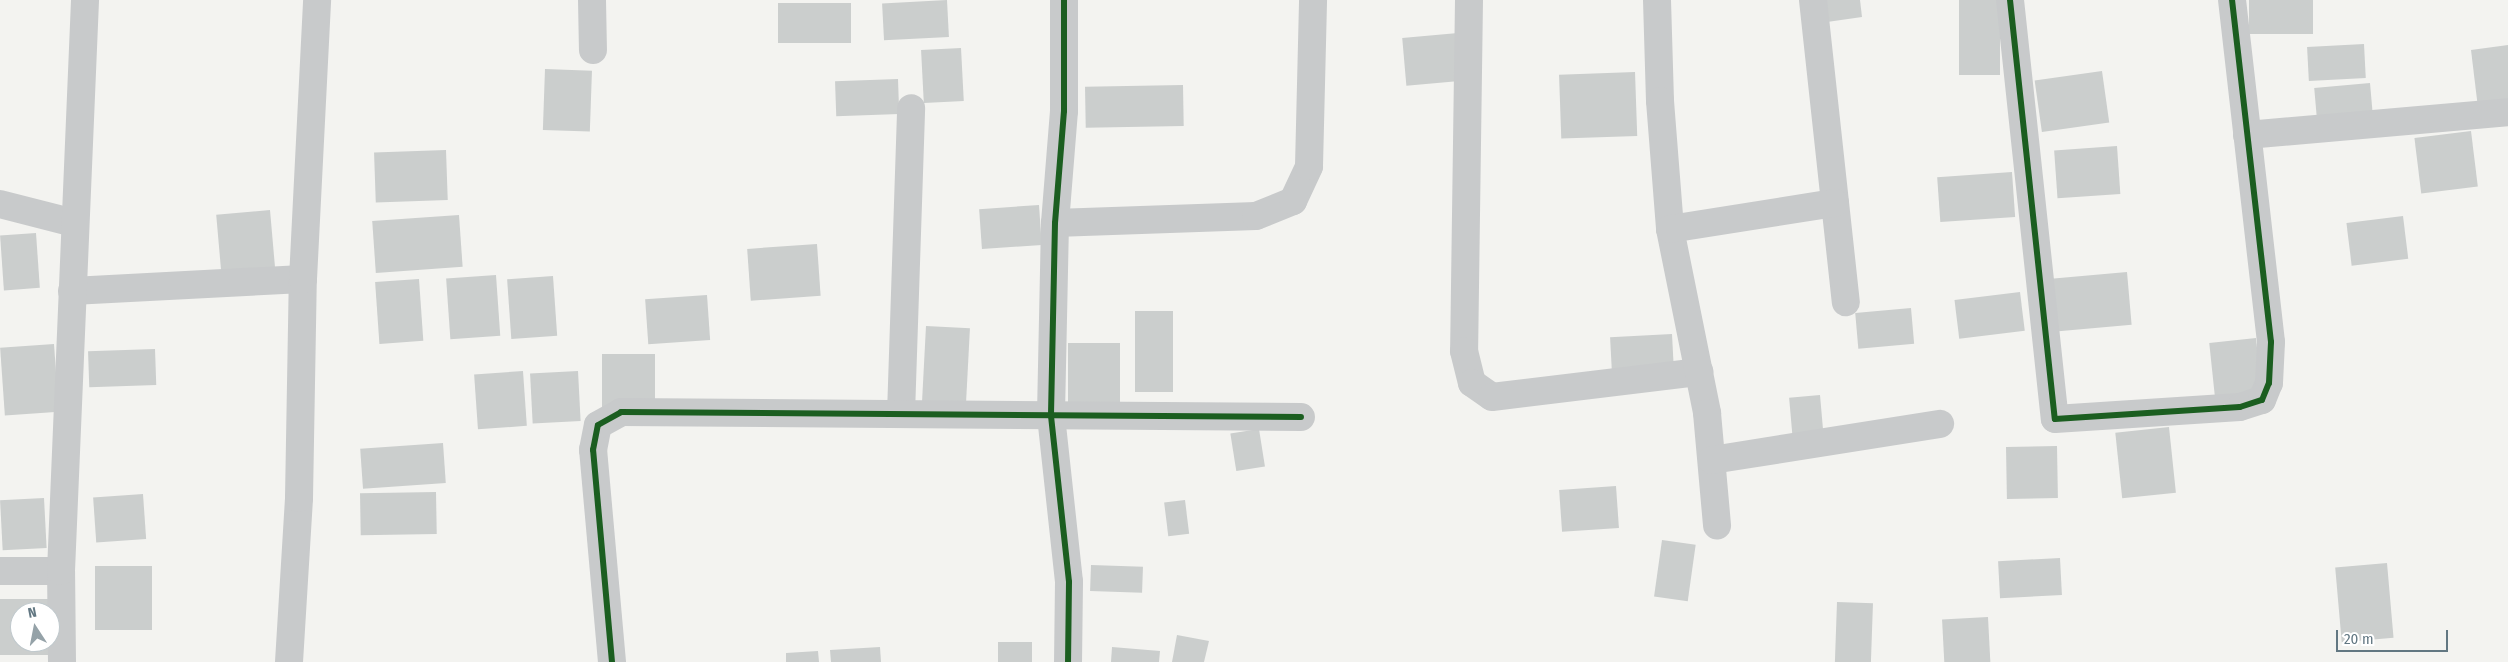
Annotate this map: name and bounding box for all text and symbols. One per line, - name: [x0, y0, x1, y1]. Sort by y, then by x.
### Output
- north arrow: [10, 602, 60, 652]
- text: N: [26, 604, 38, 622]
- scale bar: [2338, 620, 2450, 652]
- text: 20 m: [2344, 630, 2374, 648]

